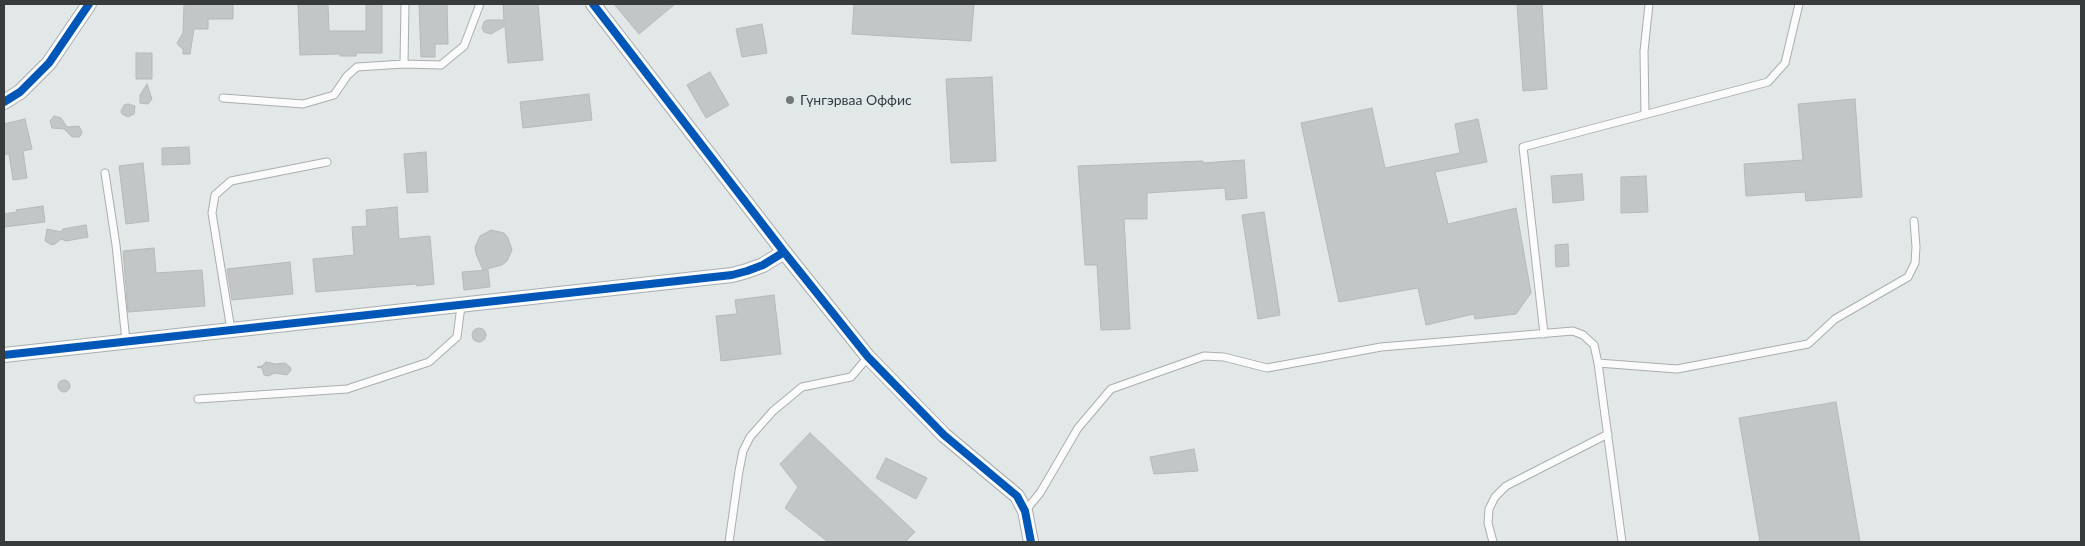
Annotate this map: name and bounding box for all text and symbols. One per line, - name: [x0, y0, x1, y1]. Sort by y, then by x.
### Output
- place label: Гүнгэрваа Оффис: [800, 92, 912, 108]
- marker: Гүнгэрваа Оффис: [784, 94, 796, 106]

